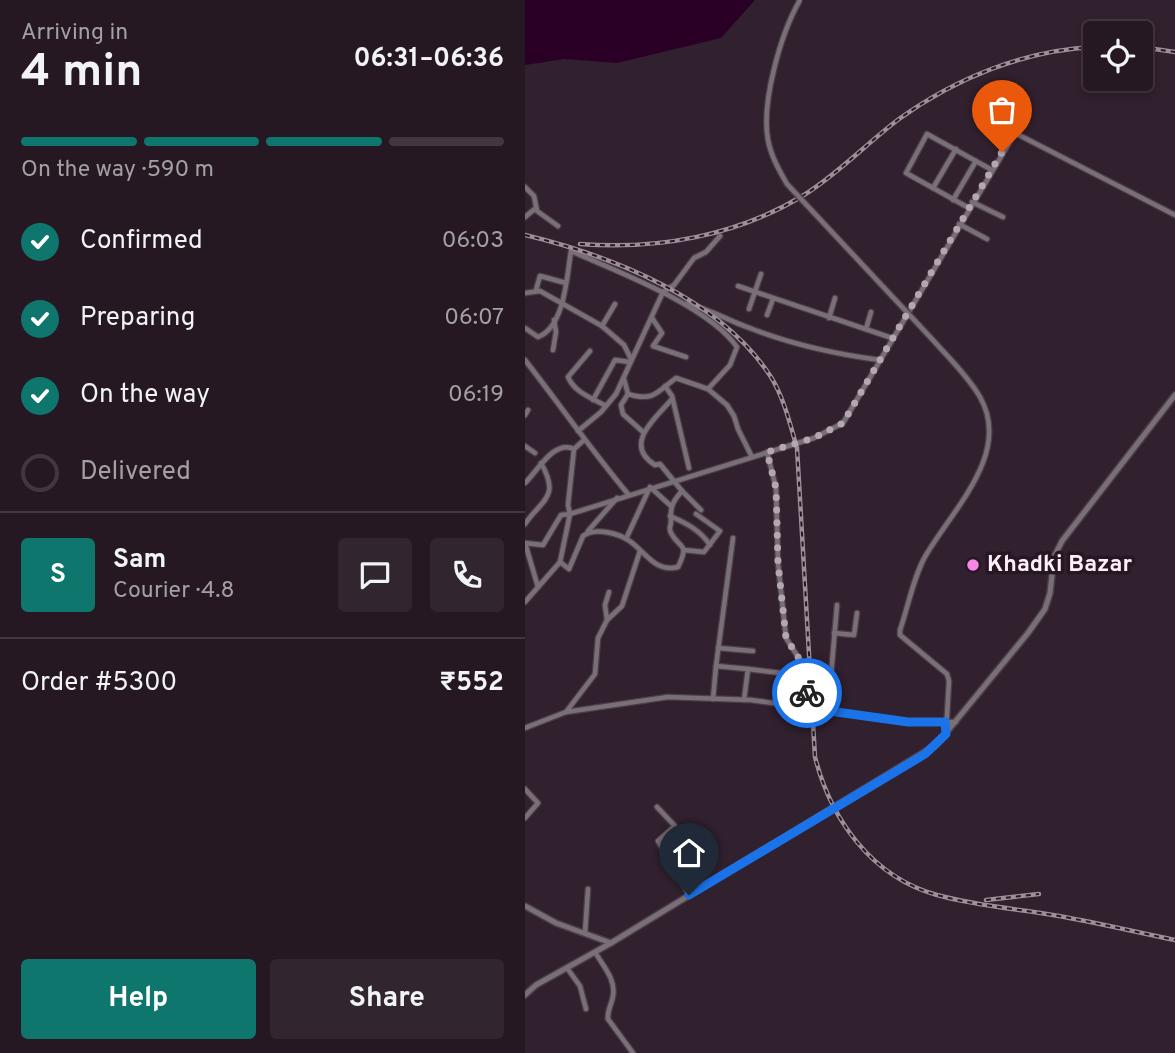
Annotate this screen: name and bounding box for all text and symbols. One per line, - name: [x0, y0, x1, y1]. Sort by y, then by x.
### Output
- text: Arriving in: [21, 19, 128, 48]
- map controls: [1083, 21, 1153, 91]
- button: locate: [1083, 21, 1153, 91]
- text: 06:31–06:36: [354, 43, 504, 76]
- text: 4 min: [21, 44, 143, 103]
- pin: [972, 80, 1032, 152]
- icon: bag: [983, 91, 1021, 129]
- text: On the way · 590 m: [21, 156, 214, 185]
- icon: check: [21, 223, 59, 261]
- text: Confirmed: [80, 225, 203, 258]
- text: 06:03: [442, 227, 504, 256]
- icon: check: [21, 300, 59, 338]
- text: Preparing: [80, 302, 195, 335]
- text: 06:07: [444, 304, 504, 333]
- icon: check: [21, 377, 59, 415]
- text: On the way: [80, 379, 210, 412]
- text: 06:19: [448, 381, 504, 410]
- text: Delivered: [80, 456, 191, 489]
- button: chat: [338, 538, 412, 612]
- button: phone: [430, 538, 504, 612]
- text: Sam: [113, 544, 166, 577]
- place label: Khadki Bazar: [987, 551, 1133, 580]
- marker: Khadki Bazar: [965, 557, 981, 573]
- text: S: [50, 559, 66, 592]
- text: Courier · 4.8: [113, 577, 234, 606]
- courier: [772, 658, 842, 728]
- text: Order #5300: [21, 667, 177, 700]
- text: ₹552: [439, 667, 504, 700]
- icon: bike: [788, 674, 826, 712]
- pin: [659, 823, 719, 895]
- icon: home: [670, 834, 708, 872]
- button: Help: [21, 959, 256, 1039]
- button: Share: [270, 959, 504, 1039]

